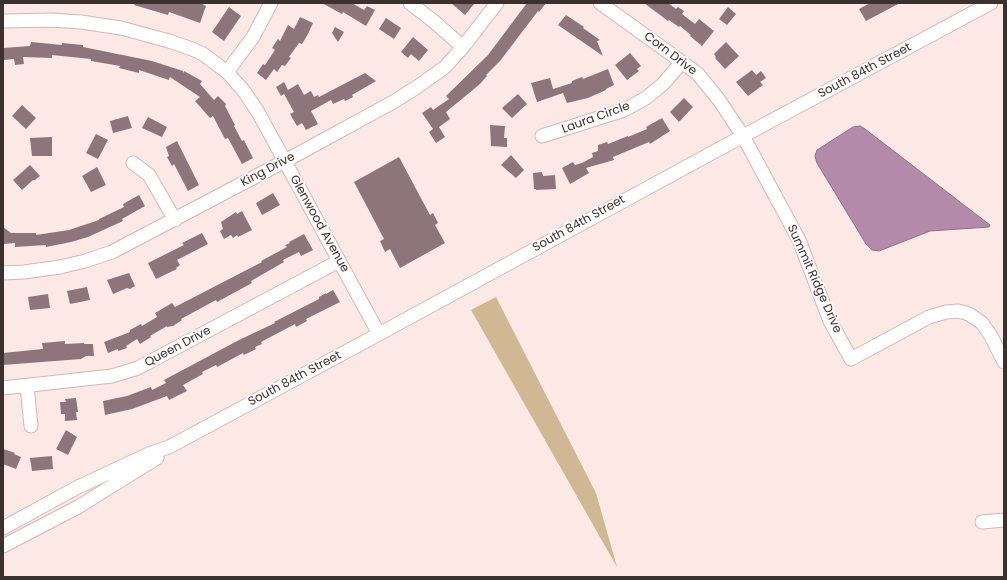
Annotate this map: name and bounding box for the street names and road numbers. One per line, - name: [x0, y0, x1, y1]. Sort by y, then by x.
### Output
- street label: Corn Drive: [641, 29, 699, 79]
- street label: South 84th Street: [816, 40, 914, 102]
- street label: Laura Circle: [560, 99, 632, 137]
- street label: King Drive: [238, 150, 298, 190]
- street label: Glenwood Avenue: [286, 173, 352, 275]
- street label: South 84th Street: [530, 193, 628, 255]
- street label: Summit Ridge Drive: [784, 223, 844, 335]
- street label: Queen Drive: [142, 324, 214, 370]
- street label: South 84th Street: [246, 348, 344, 410]

